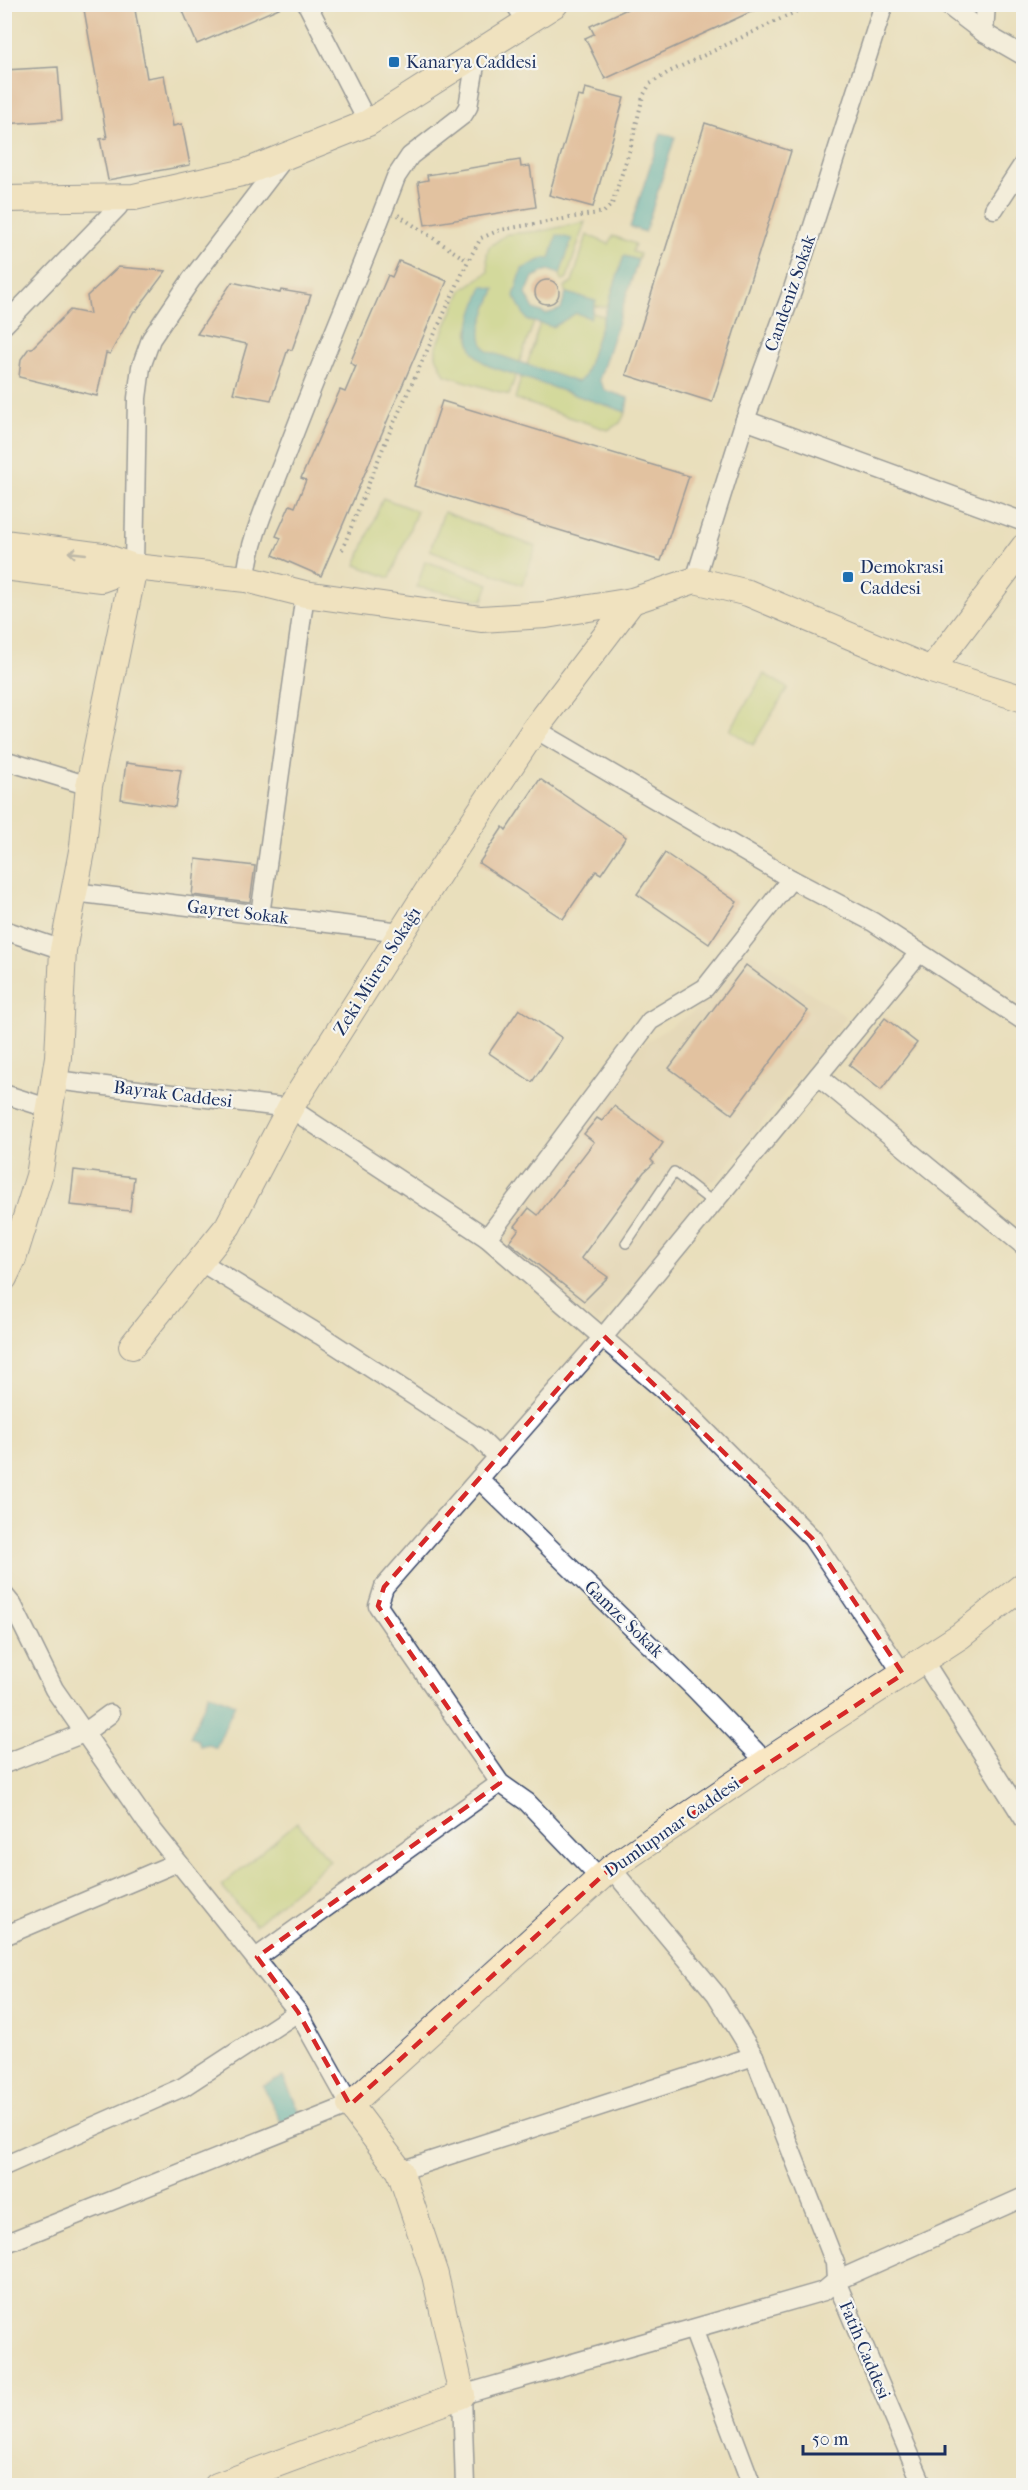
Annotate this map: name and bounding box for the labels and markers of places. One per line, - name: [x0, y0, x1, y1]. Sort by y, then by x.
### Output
- place label: Kanarya Caddesi: [406, 52, 537, 73]
- marker: Kanarya Caddesi: [387, 55, 401, 69]
- place label: Demokrasi Caddesi: [860, 557, 945, 599]
- marker: Demokrasi Caddesi: [841, 570, 855, 584]

